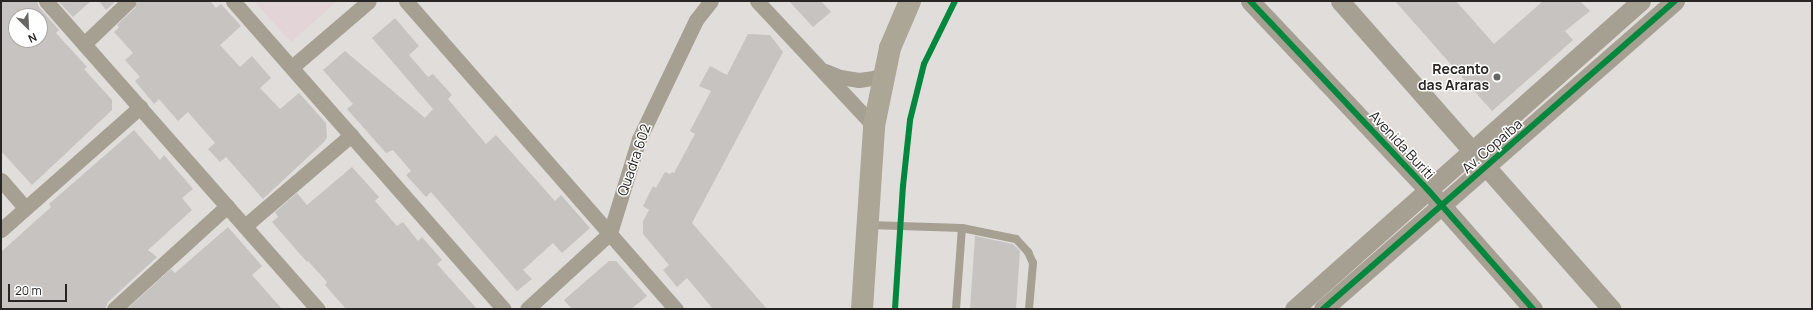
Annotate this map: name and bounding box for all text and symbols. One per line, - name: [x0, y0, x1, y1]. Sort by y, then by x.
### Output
- north arrow: [8, 8, 48, 48]
- text: N: [26, 30, 39, 47]
- place label: Recanto das Araras: [1418, 61, 1489, 94]
- marker: Recanto das Araras: [1492, 72, 1502, 82]
- street label: Avenida Buriti: [1366, 107, 1438, 183]
- street label: Av. Copaíba: [1458, 115, 1526, 177]
- street label: Quadra 602: [614, 122, 654, 198]
- scale bar: [10, 276, 69, 302]
- text: 20 m: [15, 282, 42, 299]

